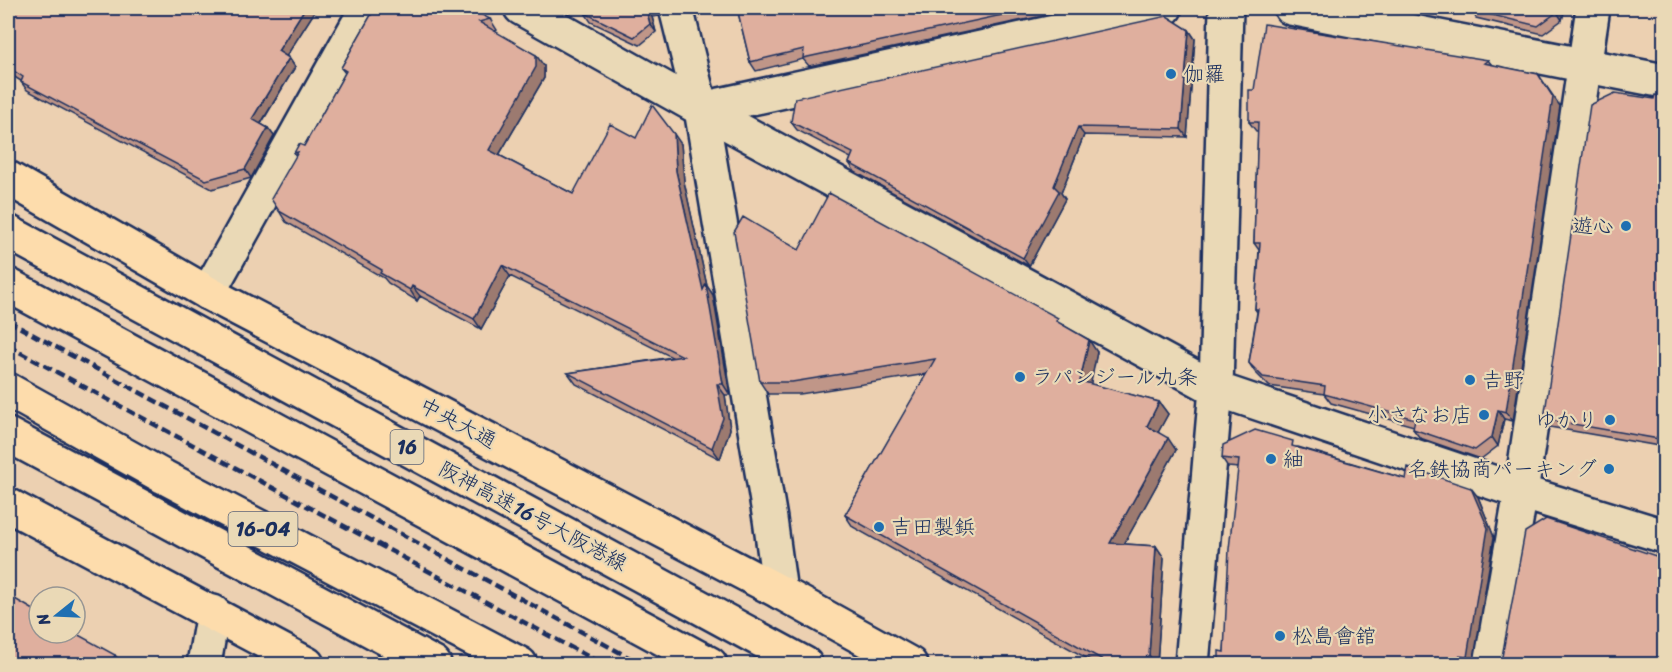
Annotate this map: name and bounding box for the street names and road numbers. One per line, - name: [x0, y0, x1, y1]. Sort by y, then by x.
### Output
- street label: 中央大通: [412, 387, 504, 459]
- road number: 16: [390, 430, 424, 464]
- street label: 阪神高速16号大阪港線: [431, 450, 635, 582]
- road number: 16-04: [228, 512, 298, 546]

